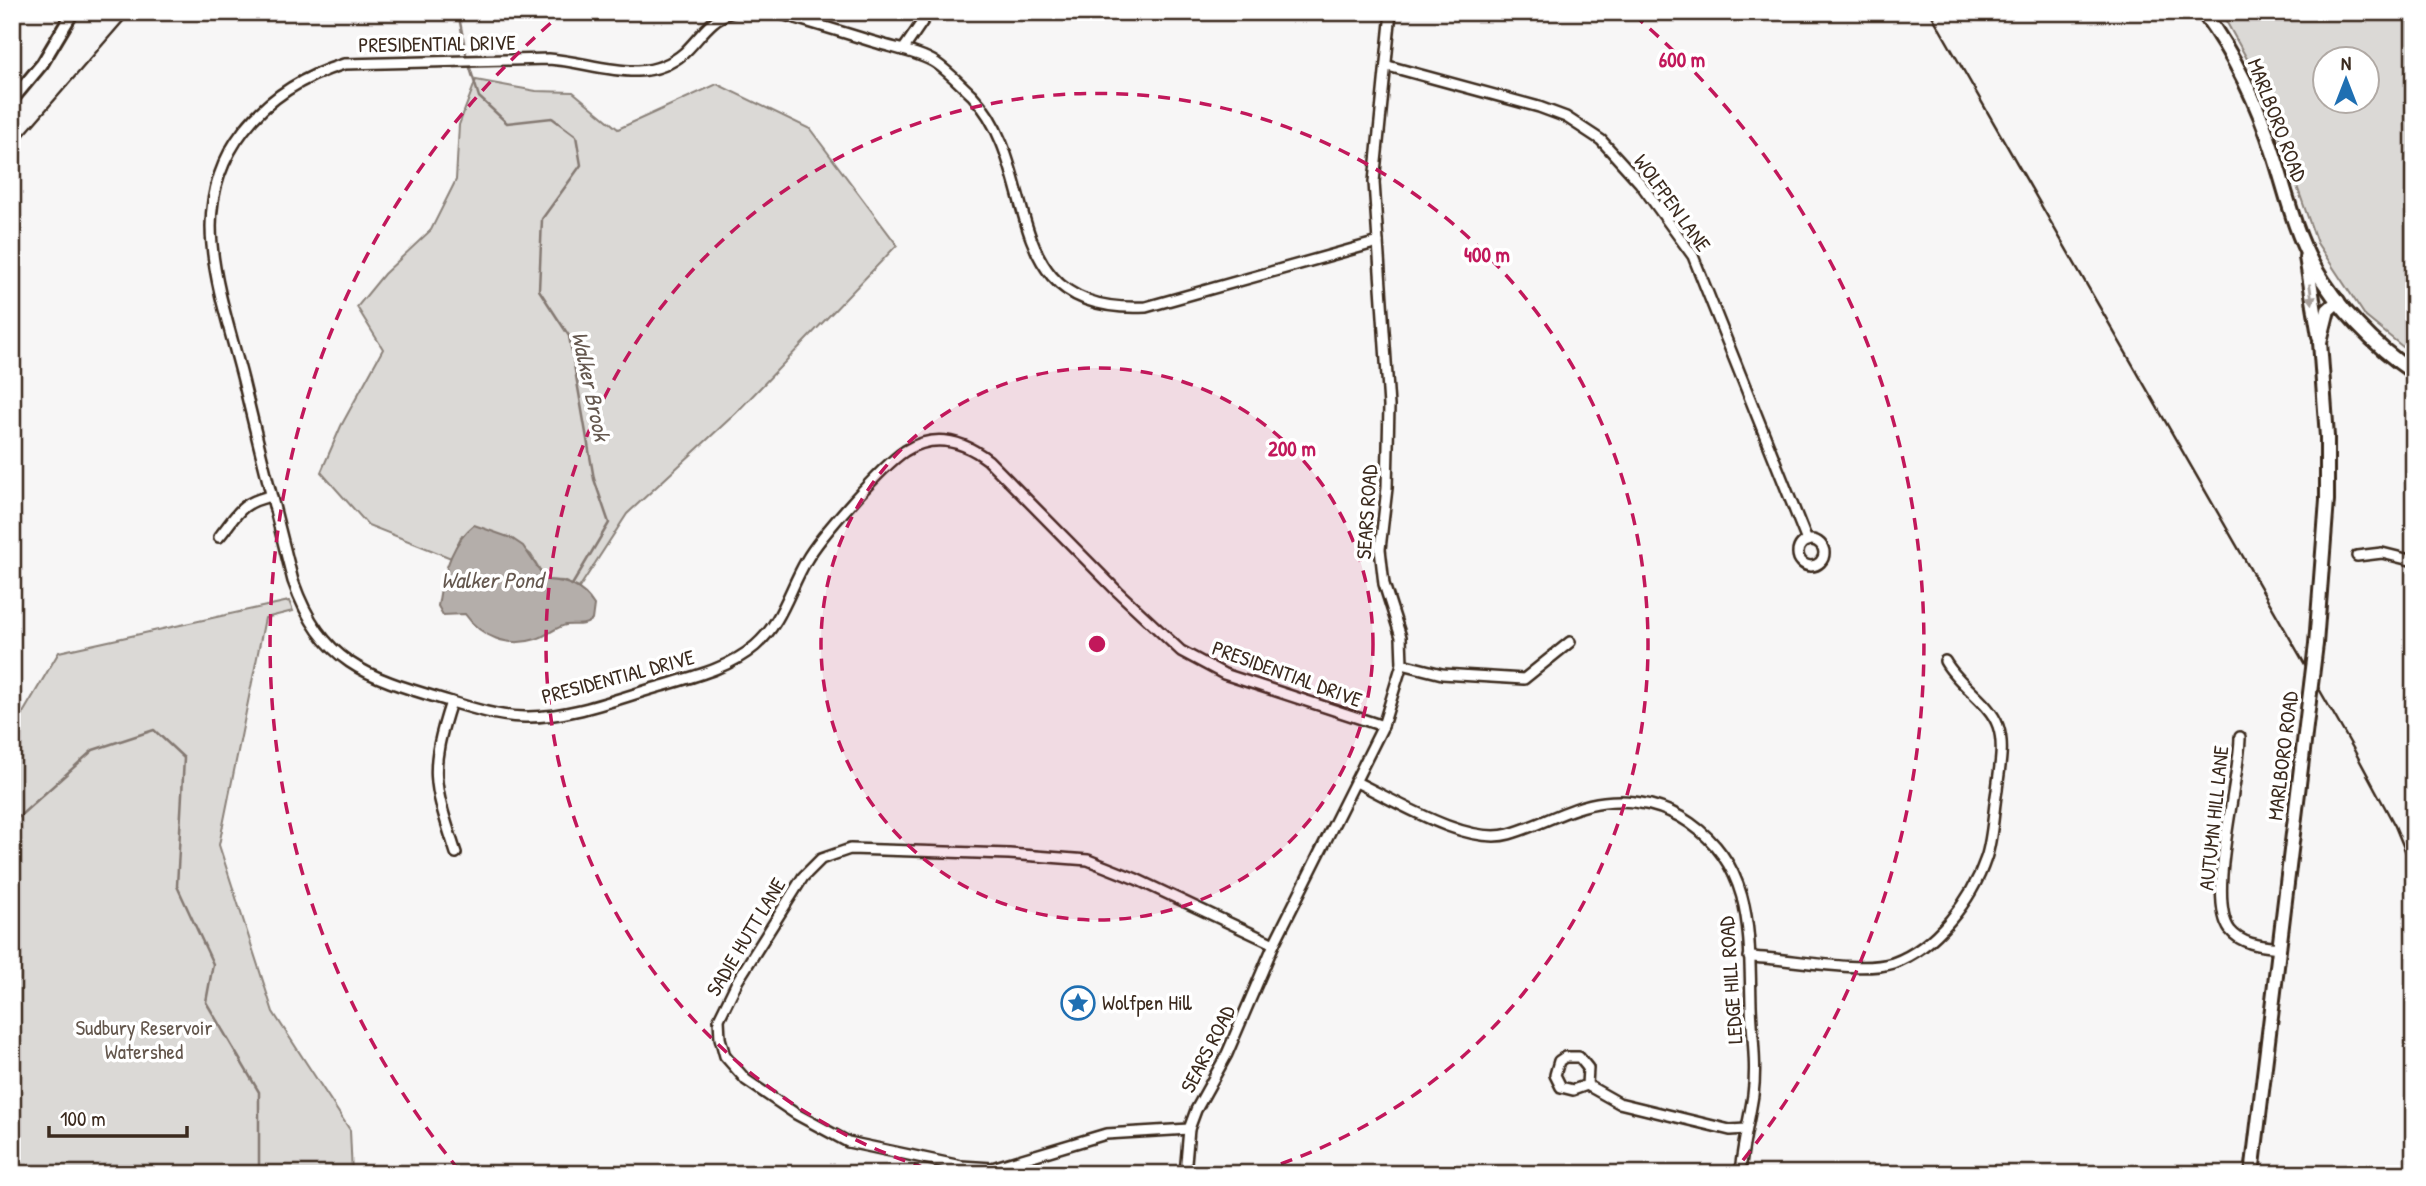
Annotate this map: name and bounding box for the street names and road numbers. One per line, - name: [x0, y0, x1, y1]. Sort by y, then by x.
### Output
- street label: PRESIDENTIAL DRIVE: [358, 28, 516, 59]
- street label: MARLBORO ROAD: [2241, 54, 2314, 186]
- street label: WOLFPEN LANE: [1627, 148, 1718, 257]
- street label: SEARS ROAD: [1349, 464, 1384, 560]
- street label: PRESIDENTIAL DRIVE: [1208, 633, 1366, 714]
- street label: PRESIDENTIAL DRIVE: [538, 642, 698, 711]
- street label: MARLBORO ROAD: [2260, 690, 2305, 822]
- street label: AUTUMN HILL LANE: [2191, 744, 2236, 892]
- street label: SADIE HUTT LANE: [699, 872, 792, 1001]
- street label: LEDGE HILL ROAD: [1712, 915, 1749, 1045]
- street label: SEARS ROAD: [1173, 1000, 1242, 1098]

